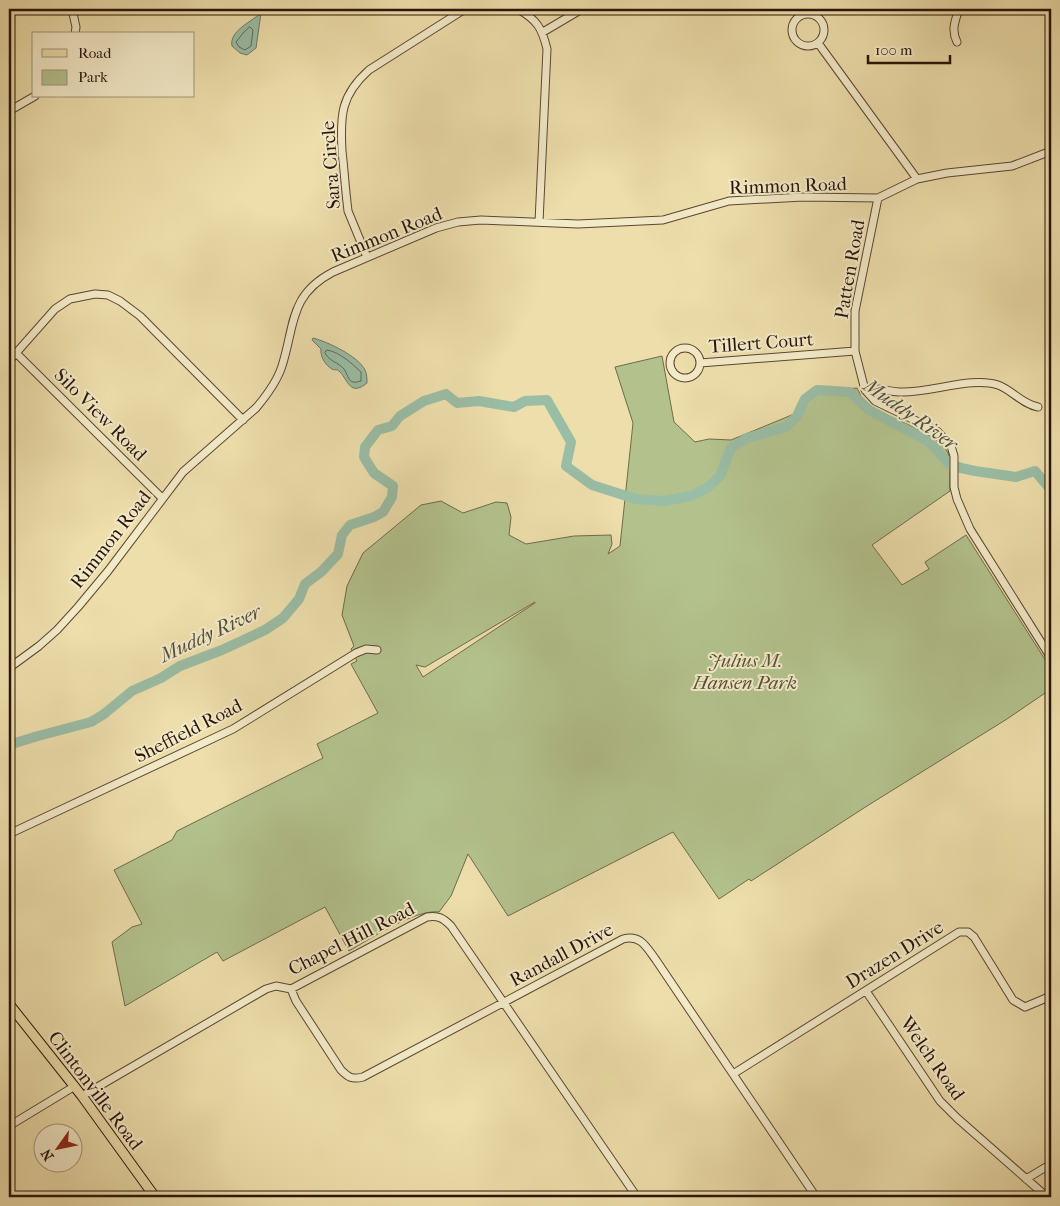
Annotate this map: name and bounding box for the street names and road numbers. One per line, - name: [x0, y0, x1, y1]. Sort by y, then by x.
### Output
- street label: Sara Circle: [317, 120, 345, 210]
- street label: Rimmon Road: [729, 173, 848, 199]
- street label: Rimmon Road: [328, 202, 446, 267]
- street label: Patten Road: [830, 217, 870, 321]
- street label: Tillert Court: [708, 328, 814, 358]
- street label: Silo View Road: [49, 364, 152, 466]
- street label: Rimmon Road: [66, 486, 156, 593]
- street label: Sheffield Road: [131, 694, 246, 767]
- street label: Chapel Hill Road: [285, 897, 419, 980]
- street label: Drazen Drive: [842, 916, 947, 994]
- street label: Randall Drive: [506, 918, 617, 991]
- street label: Welch Road: [895, 1012, 969, 1105]
- street label: Clintonville Road: [43, 1027, 147, 1155]

